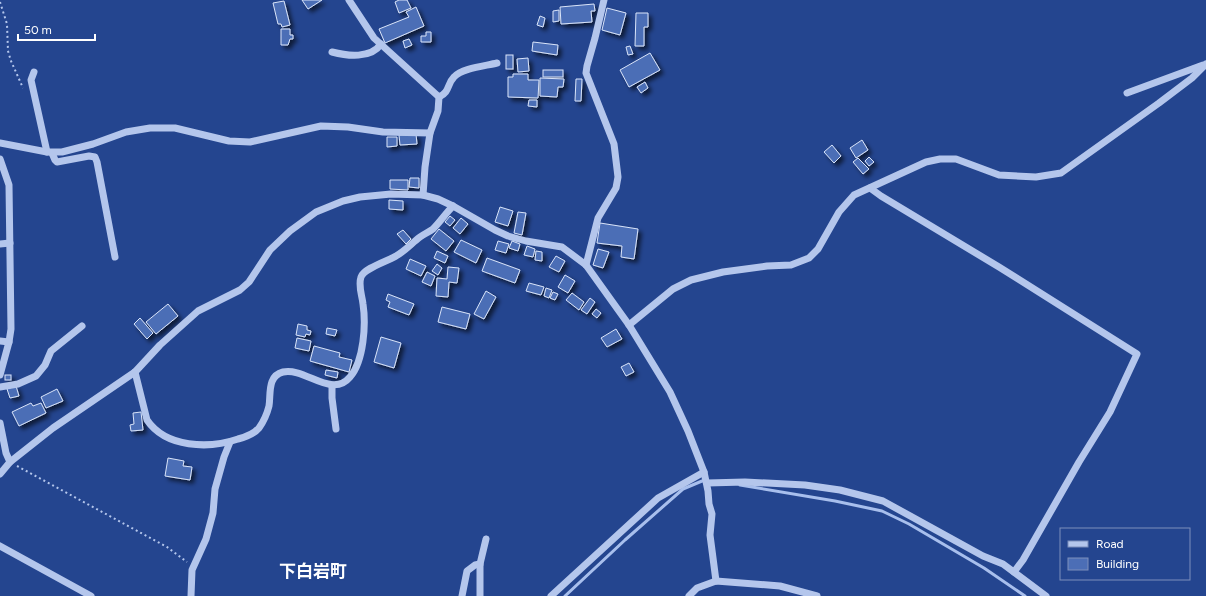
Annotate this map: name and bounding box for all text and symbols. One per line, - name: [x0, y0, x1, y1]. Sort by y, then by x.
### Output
- scale bar: [18, 16, 95, 42]
- text: 50 m: [24, 23, 52, 37]
- legend: [1060, 528, 1190, 580]
- text: Road: [1096, 537, 1124, 551]
- text: Building: [1096, 557, 1139, 571]
- district label: 下白岩町: [279, 561, 347, 581]

